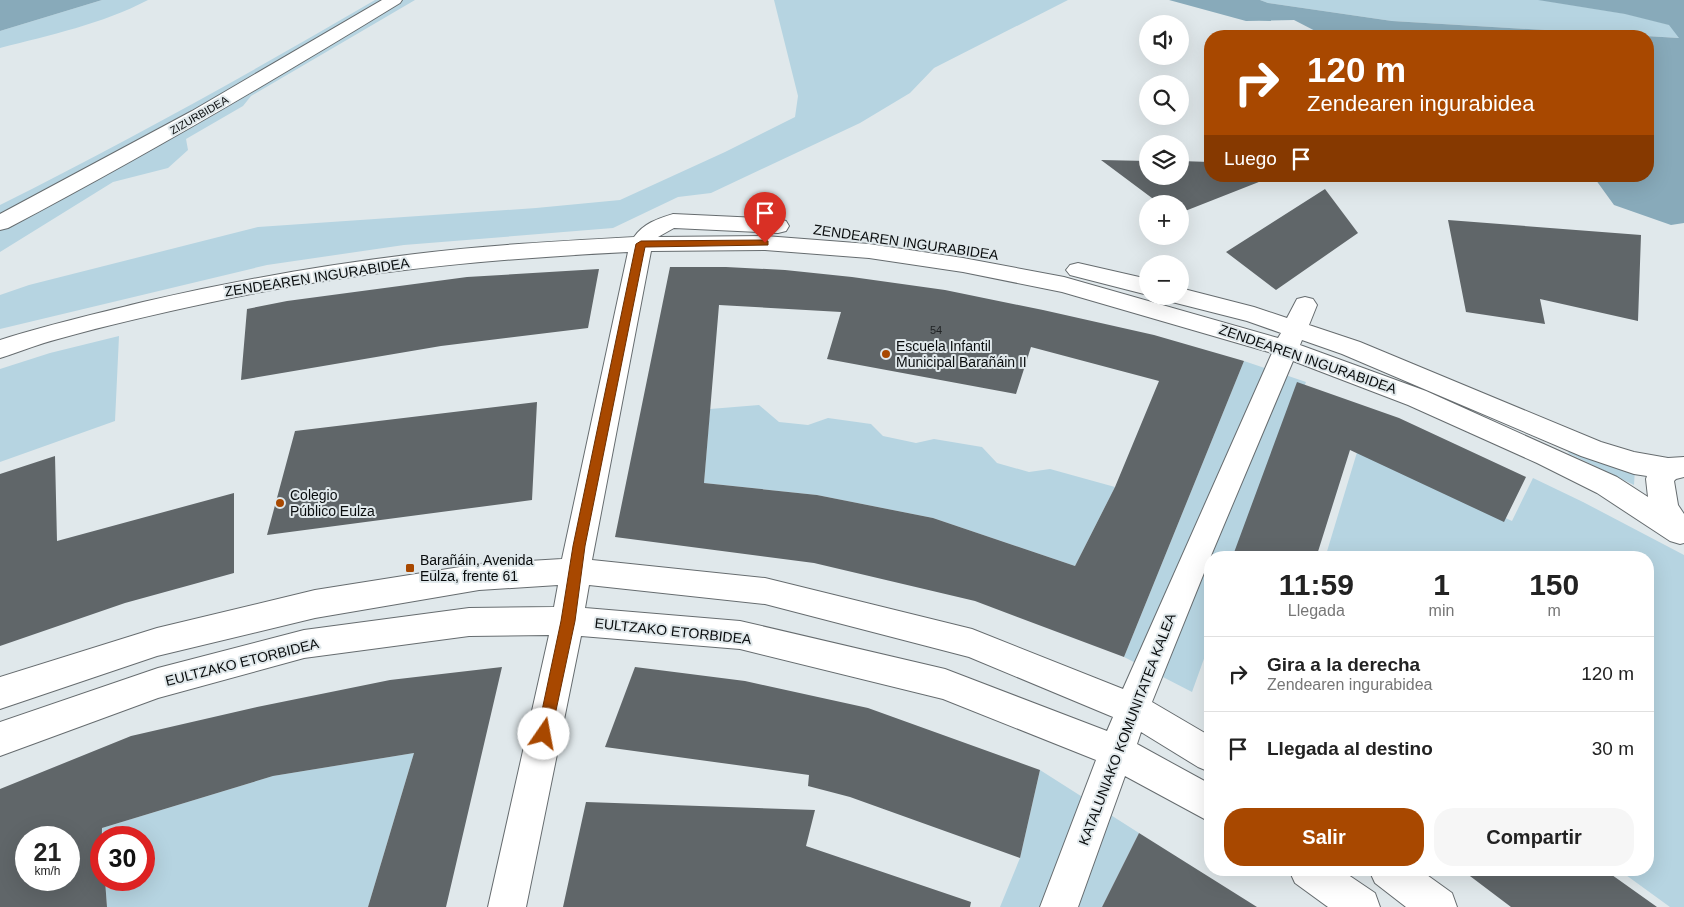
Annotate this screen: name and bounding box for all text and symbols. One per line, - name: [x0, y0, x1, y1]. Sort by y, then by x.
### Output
- map controls: [1139, 15, 1189, 305]
- button: sound: [1139, 15, 1189, 65]
- icon: right: [1224, 50, 1289, 115]
- text: 120 m: [1307, 50, 1406, 89]
- button: search: [1139, 75, 1189, 125]
- text: Zendearen ingurabidea: [1307, 91, 1535, 116]
- street label: ZIZURBIDEA: [168, 93, 231, 137]
- button: layers: [1139, 135, 1189, 185]
- icon: arrive: [1287, 145, 1315, 173]
- text: Luego: [1224, 148, 1277, 169]
- pin: [744, 192, 786, 243]
- button: +: [1139, 195, 1189, 245]
- icon: arrive: [751, 199, 779, 227]
- street label: ZENDEAREN INGURABIDEA: [812, 221, 1000, 263]
- street label: ZENDEAREN INGURABIDEA: [224, 254, 411, 300]
- button: −: [1139, 255, 1189, 305]
- street label: ZENDEAREN INGURABIDEA: [1217, 321, 1399, 397]
- house number: 54: [930, 324, 942, 336]
- place label: Escuela Infantil Municipal Barañáin II: [896, 338, 1027, 370]
- marker: Escuela Infantil Municipal Barañáin II: [880, 348, 892, 360]
- place label: Colegio Público Eulza: [290, 487, 375, 519]
- marker: Colegio Público Eulza: [274, 497, 286, 509]
- place label: Barañáin, Avenida Eulza, frente 61: [420, 552, 534, 584]
- marker: Barañáin, Avenida Eulza, frente 61: [404, 562, 416, 574]
- text: 11:59: [1279, 568, 1354, 601]
- text: 1: [1433, 568, 1450, 601]
- text: 150: [1529, 568, 1579, 601]
- text: Llegada: [1288, 602, 1345, 619]
- text: min: [1429, 602, 1454, 619]
- text: m: [1548, 602, 1561, 619]
- street label: KATALUNIAKO KOMUNITATEA KALEA: [1075, 610, 1179, 847]
- street label: EULTZAKO ETORBIDEA: [594, 615, 753, 647]
- street label: EULTZAKO ETORBIDEA: [164, 635, 321, 689]
- text: Gira a la derecha: [1267, 654, 1420, 675]
- icon: right: [1224, 660, 1252, 688]
- text: 120 m: [1581, 663, 1634, 684]
- text: Zendearen ingurabidea: [1267, 676, 1432, 693]
- position arrow: [517, 707, 569, 759]
- icon: arrive: [1224, 735, 1252, 763]
- text: Llegada al destino: [1267, 738, 1433, 759]
- text: 30 m: [1592, 738, 1634, 759]
- button: Salir: [1224, 808, 1424, 866]
- button: Compartir: [1434, 808, 1634, 866]
- speed limit sign: 30: [90, 826, 155, 891]
- text: 21: [34, 838, 61, 866]
- text: km/h: [34, 864, 61, 878]

